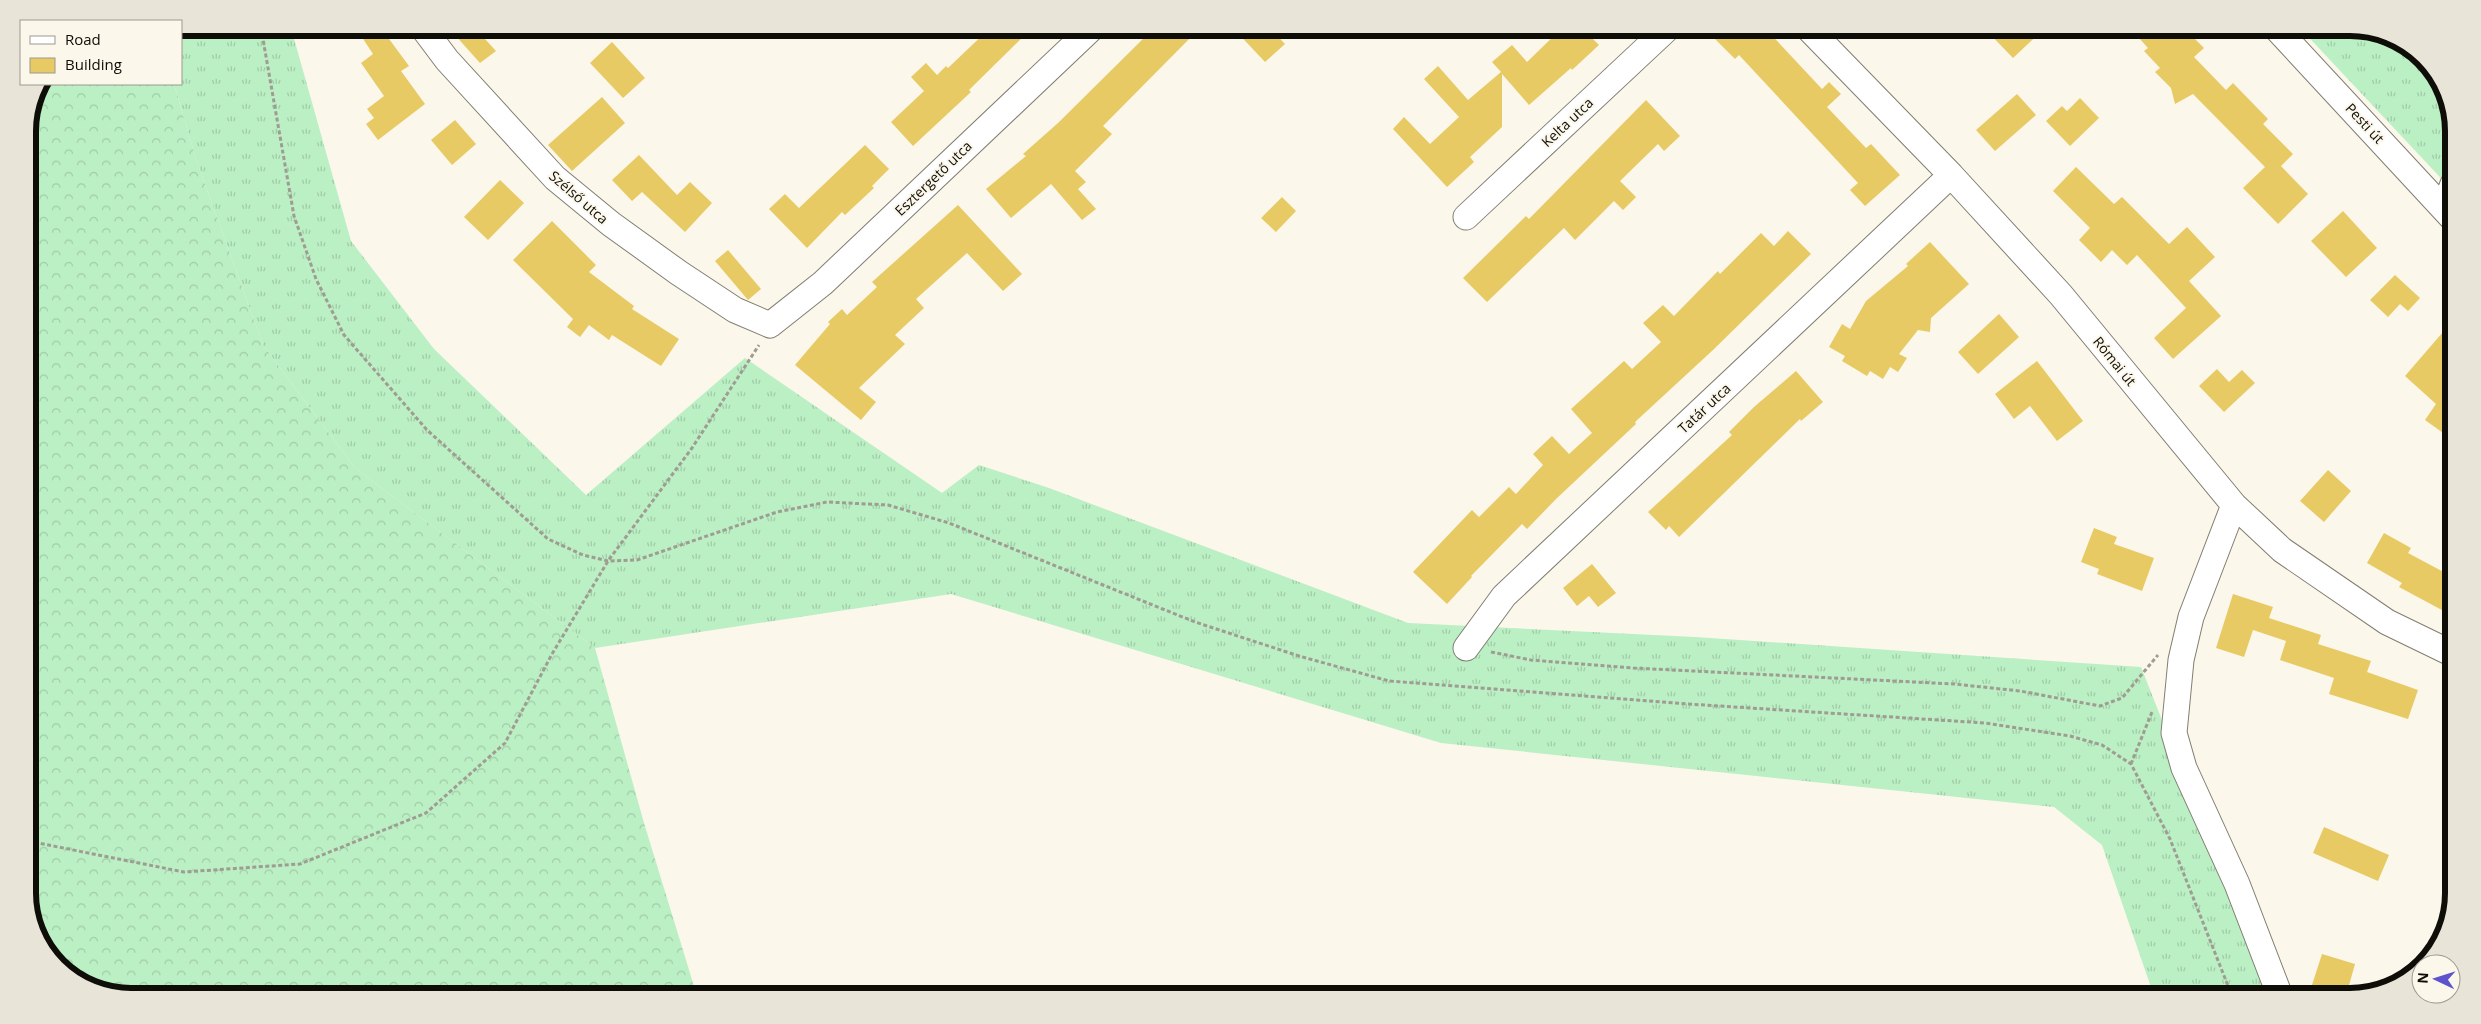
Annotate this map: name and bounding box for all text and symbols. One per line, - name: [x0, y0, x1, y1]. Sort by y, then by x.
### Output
- legend: [20, 20, 182, 85]
- text: Road: [65, 29, 101, 49]
- text: Building: [65, 54, 122, 74]
- street label: Kelta utca: [1537, 93, 1597, 151]
- street label: Pesti út: [2341, 99, 2389, 147]
- street label: Esztergető utca: [890, 136, 976, 220]
- street label: Szélső utca: [545, 166, 613, 228]
- street label: Római út: [2089, 332, 2141, 390]
- street label: Tatár utca: [1674, 379, 1734, 437]
- north arrow: [2411, 954, 2461, 1004]
- text: N: [2413, 972, 2432, 984]

